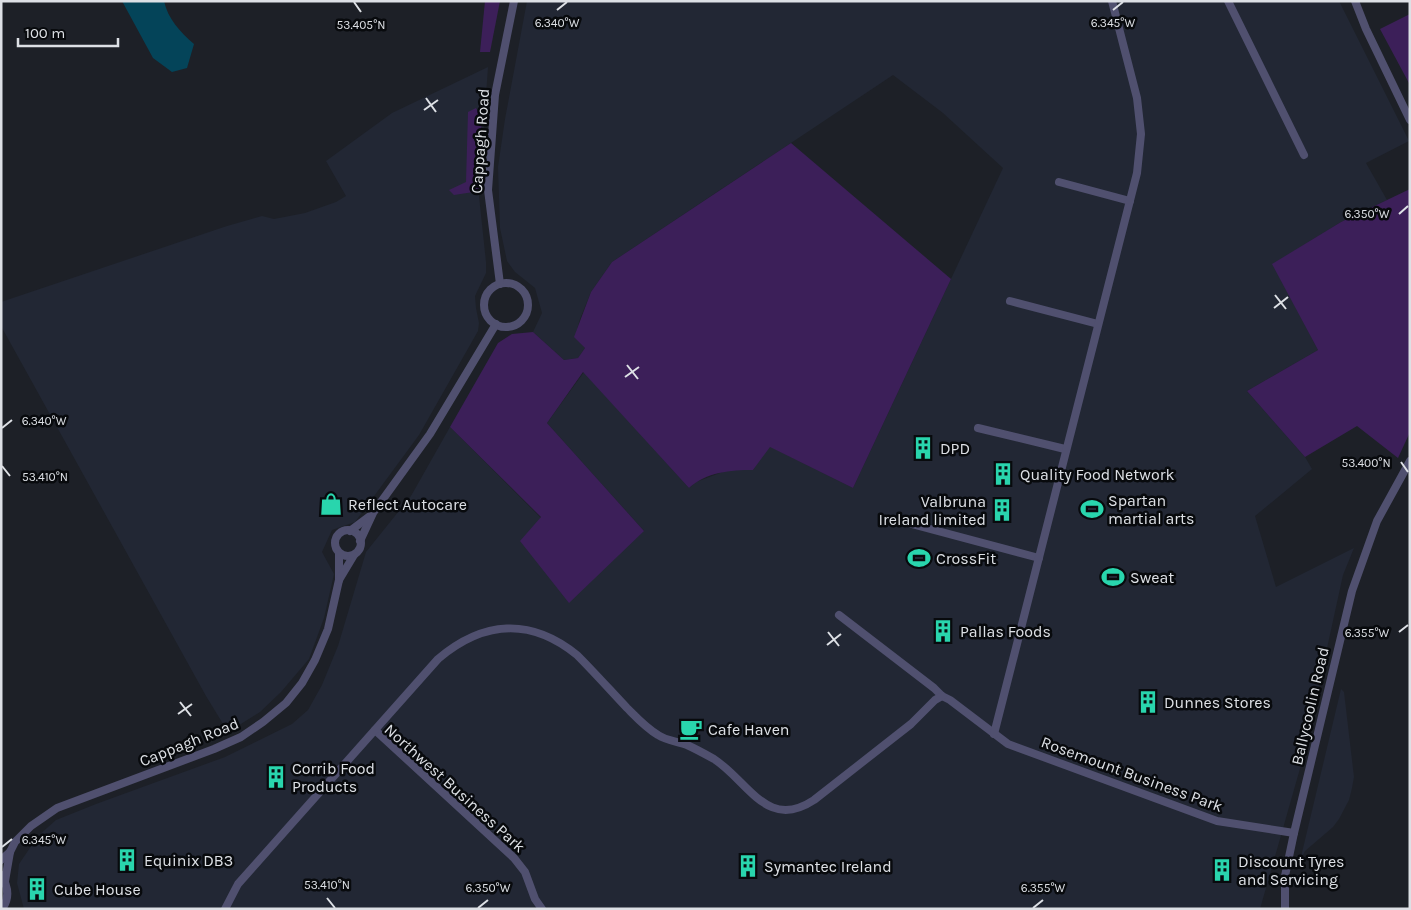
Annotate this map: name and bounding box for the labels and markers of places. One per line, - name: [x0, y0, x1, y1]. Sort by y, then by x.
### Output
- building icon: DPD: [910, 435, 936, 461]
- place label: DPD: [940, 439, 970, 458]
- building icon: Quality Food Network: [990, 461, 1016, 487]
- place label: Quality Food Network: [1020, 465, 1174, 484]
- shop icon: Reflect Autocare: [318, 491, 344, 517]
- place label: Spartan martial arts: [1108, 491, 1194, 528]
- place label: Valbruna Ireland limited: [879, 492, 986, 529]
- place label: Reflect Autocare: [348, 495, 467, 514]
- sports icon: Spartan martial arts: [1079, 496, 1105, 522]
- building icon: Valbruna Ireland limited: [989, 497, 1015, 523]
- sports icon: CrossFit: [906, 545, 932, 571]
- place label: CrossFit: [936, 549, 996, 568]
- sports icon: Sweat: [1100, 564, 1126, 590]
- place label: Sweat: [1130, 568, 1174, 587]
- building icon: Pallas Foods: [930, 618, 956, 644]
- place label: Pallas Foods: [960, 622, 1051, 641]
- building icon: Dunnes Stores: [1135, 689, 1161, 715]
- place label: Dunnes Stores: [1164, 693, 1271, 712]
- cafe icon: Cafe Haven: [678, 716, 704, 742]
- place label: Cafe Haven: [708, 720, 790, 739]
- place label: Corrib Food Products: [292, 759, 375, 796]
- building icon: Corrib Food Products: [263, 764, 289, 790]
- building icon: Equinix DB3: [114, 847, 140, 873]
- place label: Equinix DB3: [144, 851, 233, 870]
- place label: Discount Tyres and Servicing: [1238, 852, 1345, 889]
- building icon: Symantec Ireland: [735, 853, 761, 879]
- place label: Symantec Ireland: [764, 857, 892, 876]
- building icon: Discount Tyres and Servicing: [1209, 857, 1235, 883]
- building icon: Cube House: [24, 876, 50, 902]
- place label: Cube House: [54, 880, 141, 899]

